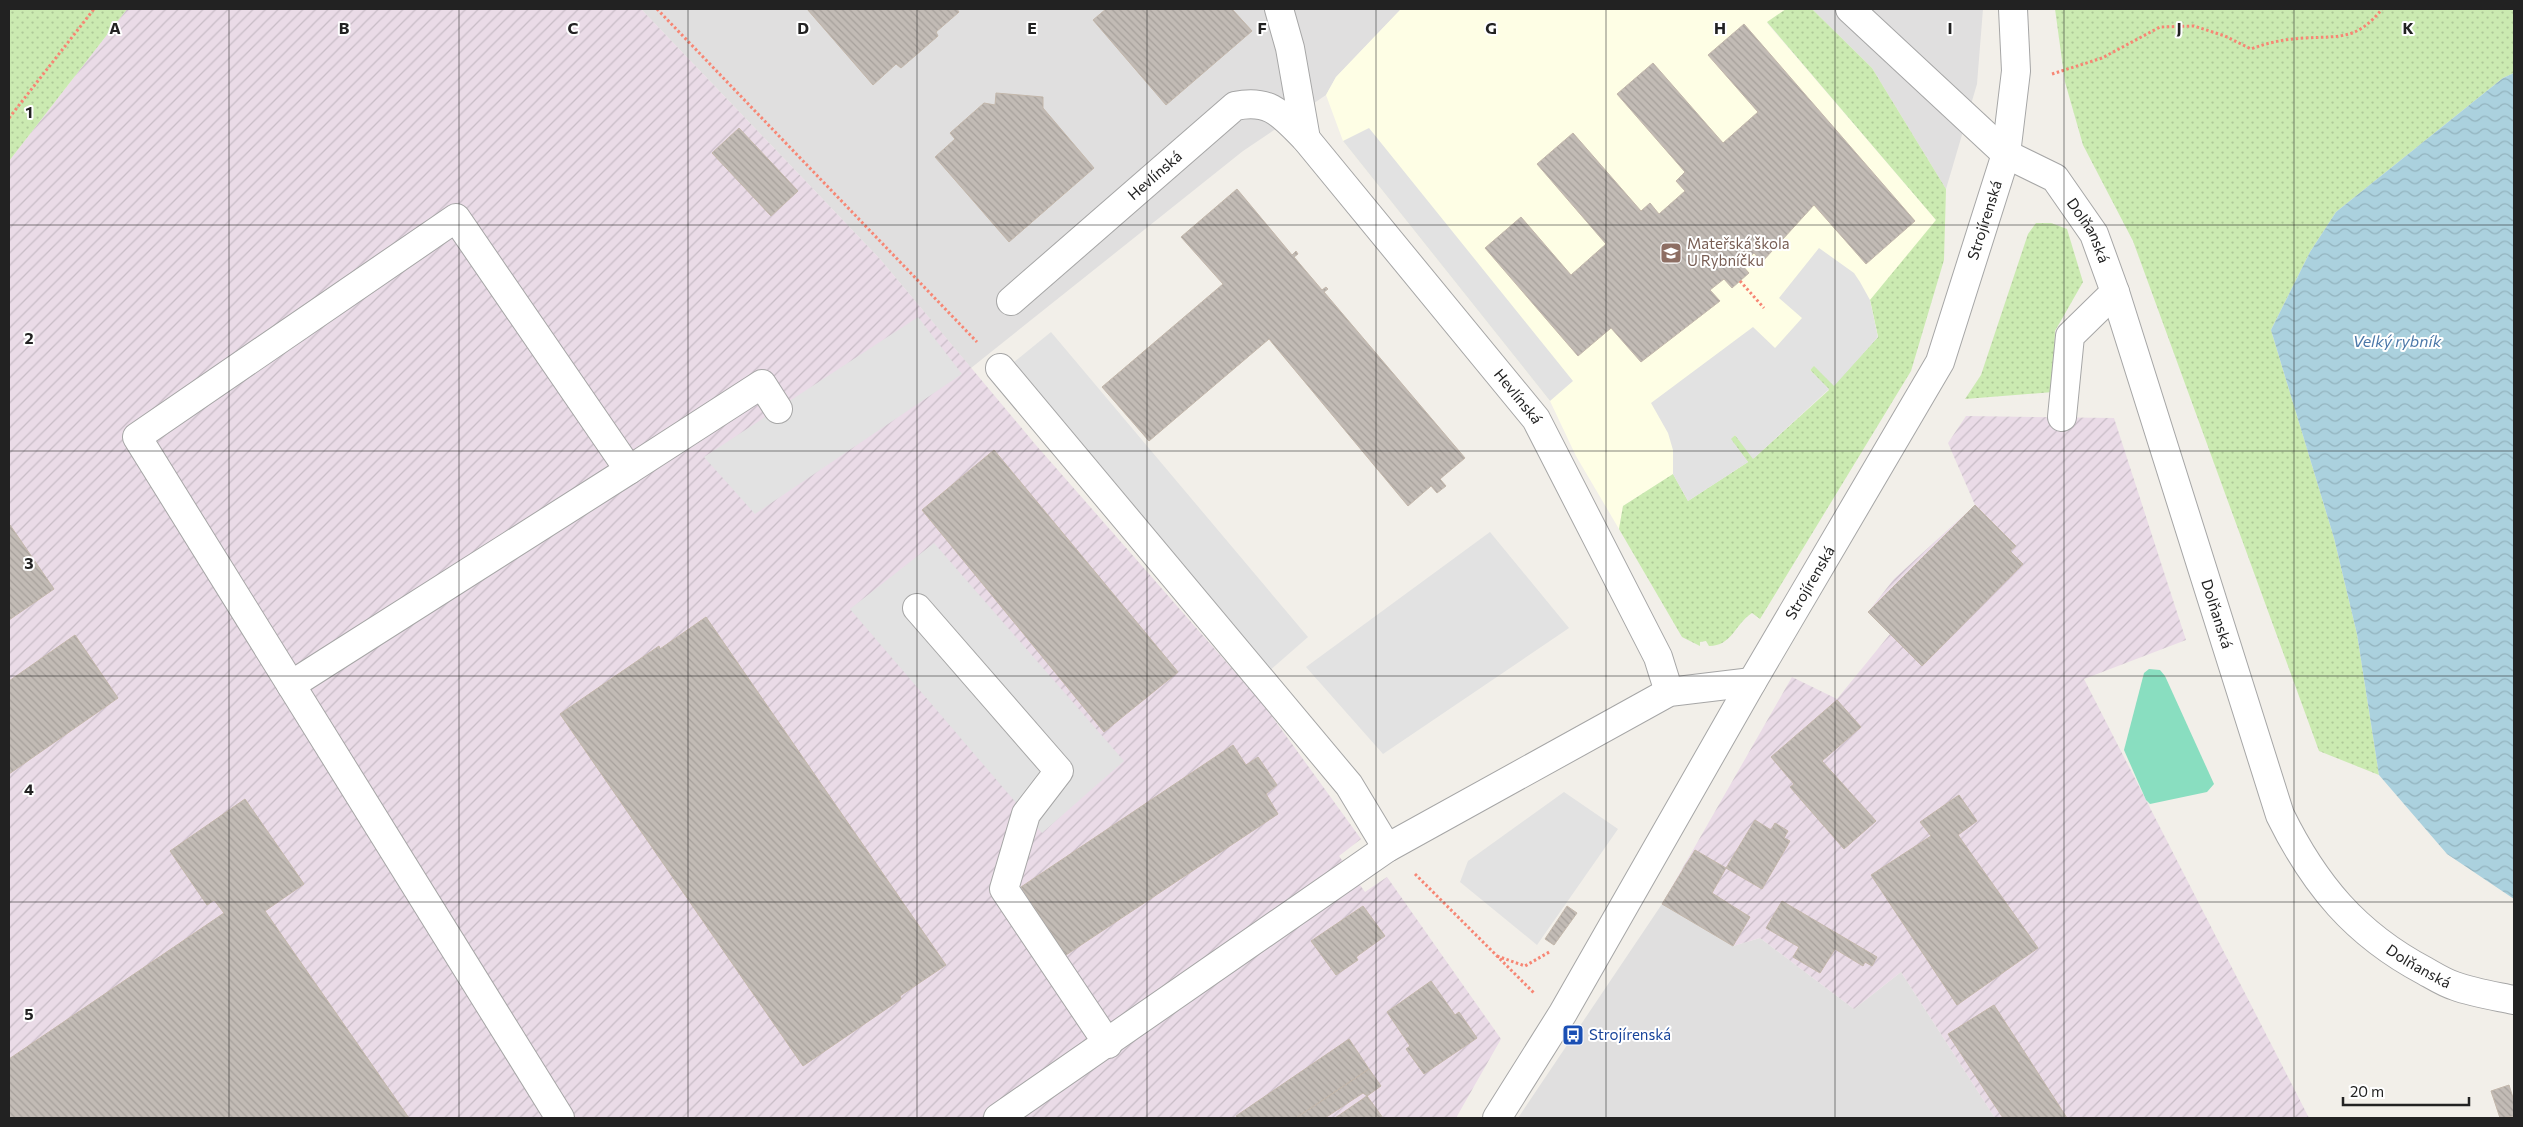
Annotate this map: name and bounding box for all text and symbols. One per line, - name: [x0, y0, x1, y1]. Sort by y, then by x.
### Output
- text: A: [109, 18, 121, 37]
- text: B: [339, 18, 350, 37]
- text: C: [568, 18, 579, 37]
- text: D: [797, 18, 809, 37]
- text: E: [1027, 18, 1037, 37]
- text: F: [1257, 18, 1267, 37]
- text: G: [1485, 18, 1497, 37]
- text: H: [1714, 18, 1726, 37]
- text: I: [1947, 18, 1953, 37]
- text: J: [2176, 18, 2182, 37]
- text: K: [2402, 18, 2414, 37]
- text: 1: [25, 102, 33, 121]
- street label: Hevlínská: [1124, 146, 1185, 203]
- street label: Strojírenská: [1963, 178, 2005, 262]
- street label: Dolňanská: [2064, 194, 2114, 265]
- place label: Mateřská škola U Rybníčku: [1687, 234, 1790, 269]
- school or university icon: Mateřská škola U Rybníčku: [1659, 241, 1683, 265]
- text: 2: [24, 328, 34, 347]
- water label: Velký rybník: [2353, 331, 2442, 350]
- street label: Hevlínská: [1491, 365, 1547, 426]
- street label: Strojírenská: [1781, 542, 1838, 622]
- text: 3: [24, 553, 34, 572]
- street label: Dolňanská: [2198, 577, 2237, 650]
- text: 4: [24, 779, 34, 798]
- street label: Dolňanská: [2383, 940, 2454, 991]
- text: 5: [24, 1004, 34, 1023]
- bus stop icon: Strojírenská: [1561, 1023, 1585, 1047]
- place label: Strojírenská: [1589, 1025, 1671, 1043]
- scale bar: [2343, 1074, 2469, 1106]
- text: 20 m: [2350, 1082, 2384, 1100]

